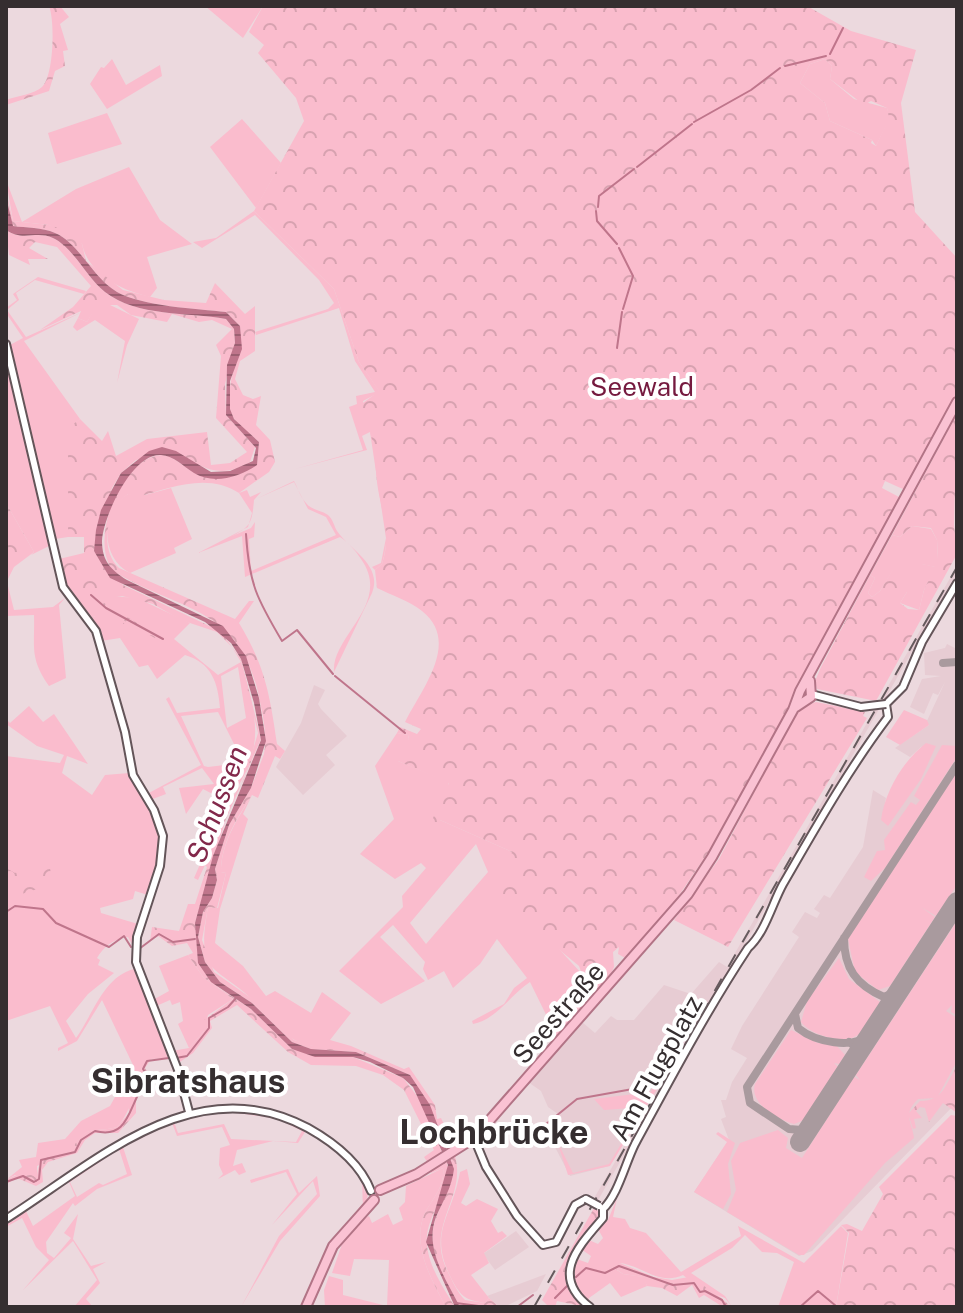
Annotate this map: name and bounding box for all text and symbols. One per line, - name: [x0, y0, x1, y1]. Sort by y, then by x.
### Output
- park label: Seewald: [590, 371, 694, 402]
- water label: Schussen: [179, 741, 253, 867]
- street label: Seestraße: [506, 956, 610, 1070]
- street label: Am Flugplatz: [603, 990, 709, 1146]
- district label: Sibratshaus: [90, 1061, 286, 1101]
- district label: Lochbrücke: [399, 1112, 589, 1152]

